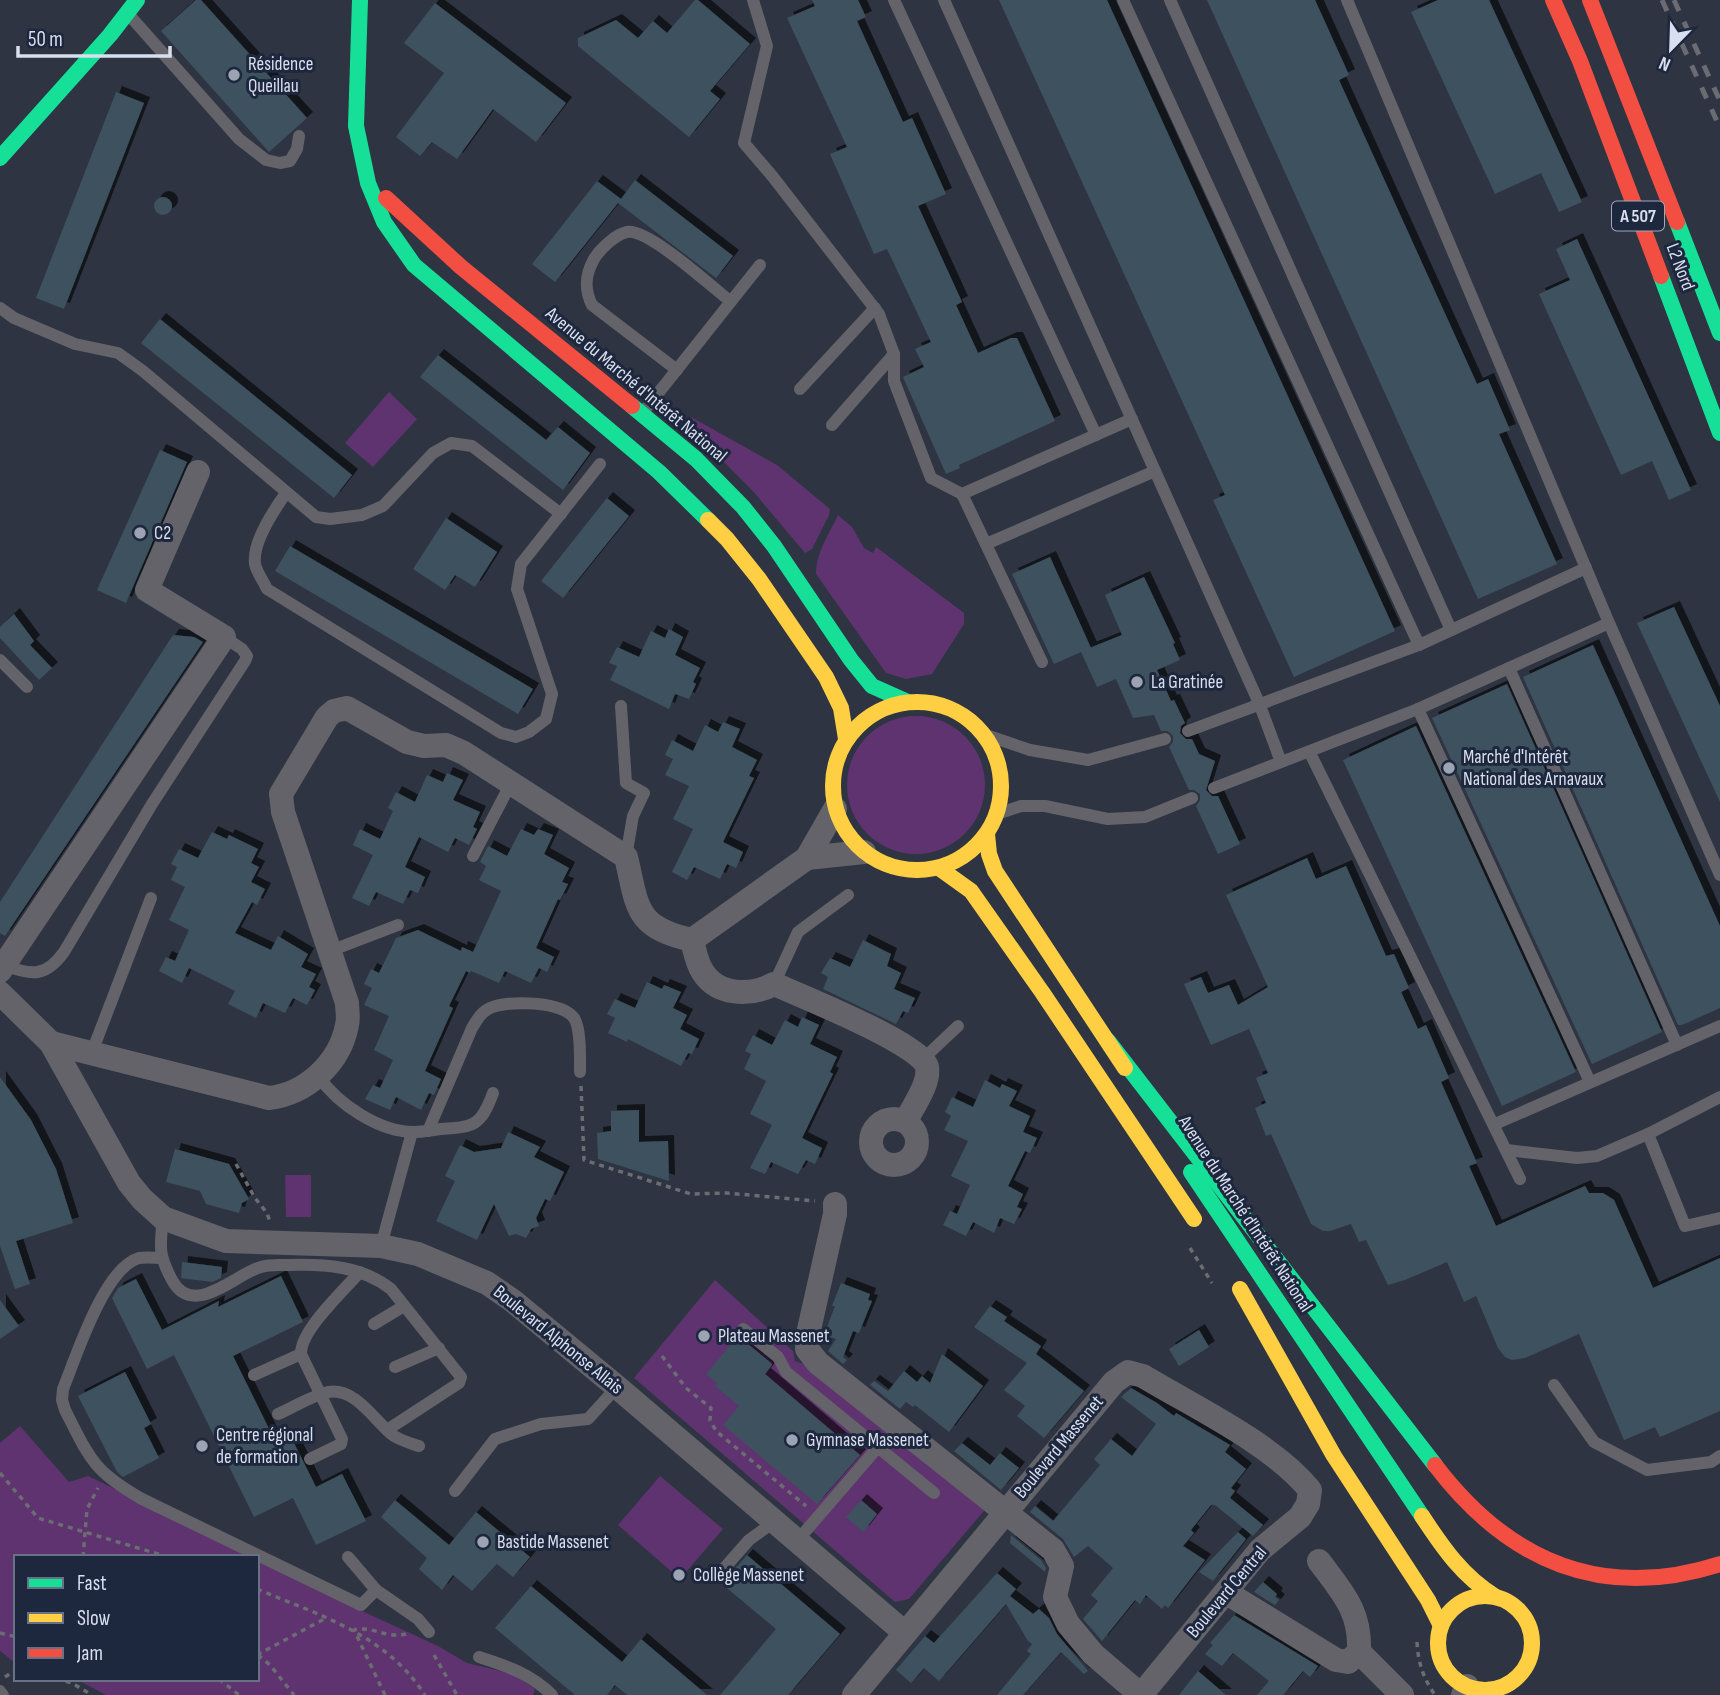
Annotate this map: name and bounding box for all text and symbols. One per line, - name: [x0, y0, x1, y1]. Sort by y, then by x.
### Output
- scale bar: [18, 14, 170, 58]
- north arrow: [1636, 14, 1706, 84]
- text: 50 m: [28, 27, 63, 52]
- text: N: [1656, 51, 1674, 76]
- place label: Résidence Queillau: [248, 53, 313, 98]
- marker: Résidence Queillau: [226, 67, 242, 83]
- road number: A 507: [1612, 202, 1664, 230]
- street label: L2 Nord: [1661, 240, 1699, 294]
- street label: Avenue du Marché d'Intérêt National: [540, 302, 731, 468]
- place label: C2: [154, 522, 171, 545]
- marker: C2: [132, 525, 148, 541]
- place label: La Gratinée: [1151, 671, 1223, 694]
- marker: La Gratinée: [1129, 674, 1145, 690]
- place label: Marché d'Intérêt National des Arnavaux: [1463, 746, 1603, 791]
- marker: Marché d'Intérêt National des Arnavaux: [1441, 760, 1457, 776]
- street label: Avenue du Marché d'Intérêt National: [1172, 1111, 1317, 1317]
- street label: Boulevard Alphonse Allais: [488, 1281, 628, 1399]
- place label: Plateau Massenet: [718, 1325, 830, 1348]
- marker: Plateau Massenet: [696, 1328, 712, 1344]
- street label: Boulevard Massenet: [1009, 1391, 1109, 1503]
- place label: Centre régional de formation: [216, 1424, 313, 1469]
- place label: Gymnase Massenet: [806, 1429, 929, 1452]
- marker: Gymnase Massenet: [784, 1432, 800, 1448]
- marker: Centre régional de formation: [194, 1438, 210, 1454]
- place label: Bastide Massenet: [497, 1531, 609, 1554]
- marker: Bastide Massenet: [475, 1534, 491, 1550]
- street label: Boulevard Central: [1182, 1541, 1272, 1643]
- legend: [14, 1555, 259, 1681]
- place label: Collège Massenet: [693, 1564, 804, 1587]
- marker: Collège Massenet: [671, 1567, 687, 1583]
- text: Fast: [77, 1571, 107, 1596]
- text: Slow: [77, 1606, 111, 1631]
- text: Jam: [76, 1641, 103, 1666]

